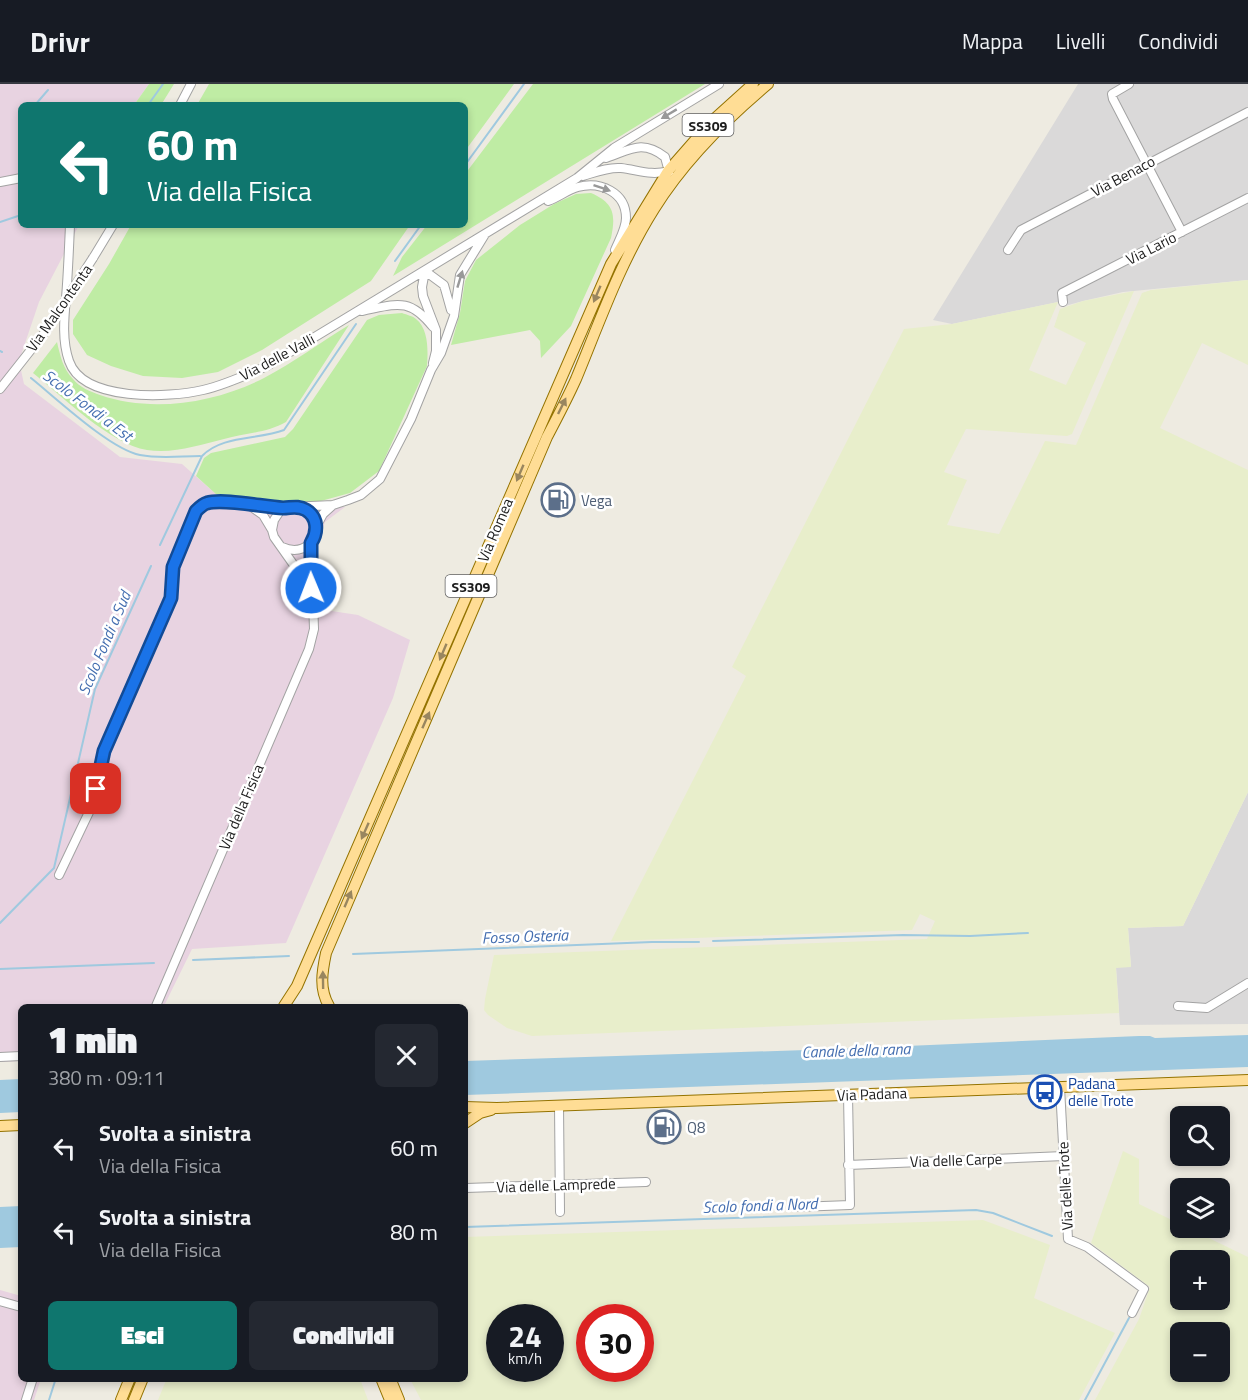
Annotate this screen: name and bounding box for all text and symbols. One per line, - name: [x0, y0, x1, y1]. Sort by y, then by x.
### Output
- text: Drivr: [30, 20, 90, 63]
- text: Mappa: [962, 25, 1023, 57]
- text: Livelli: [1056, 25, 1105, 57]
- text: Condividi: [1138, 25, 1218, 57]
- one-way arrow: [661, 109, 677, 120]
- text: 60 m: [147, 112, 239, 176]
- road number: SS309: [682, 114, 734, 136]
- icon: left: [48, 126, 126, 204]
- street label: Via Benaco: [1087, 149, 1159, 202]
- text: Via della Fisica: [147, 170, 312, 211]
- one-way arrow: [593, 183, 611, 193]
- street label: Via Lario: [1122, 225, 1180, 270]
- street label: Via Malcontenta: [20, 259, 98, 357]
- one-way arrow: [456, 270, 465, 288]
- one-way arrow: [592, 285, 601, 303]
- street label: Via delle Valli: [235, 328, 319, 386]
- water label: Scolo Fondi a Est: [38, 363, 139, 448]
- one-way arrow: [558, 398, 567, 415]
- one-way arrow: [515, 465, 524, 482]
- fuel station icon: Vega: [540, 482, 576, 518]
- place label: Vega: [581, 489, 613, 512]
- street label: Via Romea: [471, 494, 519, 566]
- position arrow: [279, 556, 343, 620]
- road number: SS309: [446, 575, 496, 597]
- water label: Scolo Fondi a Sud: [71, 585, 137, 699]
- one-way arrow: [438, 644, 448, 662]
- one-way arrow: [421, 710, 431, 728]
- street label: Via della Fisica: [213, 760, 270, 854]
- pin: [70, 763, 121, 814]
- icon: arrive: [79, 772, 112, 805]
- one-way arrow: [360, 823, 370, 841]
- one-way arrow: [343, 889, 353, 907]
- water label: Fosso Osteria: [481, 922, 570, 949]
- one-way arrow: [318, 971, 327, 990]
- text: 1 min: [48, 1012, 137, 1067]
- button: close: [375, 1024, 438, 1087]
- water label: Canale della rana: [801, 1036, 912, 1064]
- text: 380 m · 09:11: [48, 1062, 165, 1093]
- place label: Padana delle Trote: [1068, 1072, 1134, 1112]
- bus stop icon: Padana delle Trote: [1027, 1074, 1063, 1110]
- street label: Via Padana: [837, 1081, 908, 1107]
- map controls: [1170, 1106, 1230, 1382]
- button: search: [1170, 1106, 1230, 1166]
- fuel station icon: Q8: [646, 1109, 682, 1145]
- text: Svolta a sinistra: [99, 1116, 251, 1150]
- place label: Q8: [687, 1116, 705, 1139]
- text: 60 m: [390, 1131, 438, 1165]
- icon: left: [48, 1132, 81, 1165]
- street label: Via delle Trote: [1051, 1141, 1079, 1231]
- street label: Via delle Carpe: [909, 1147, 1003, 1173]
- text: Via della Fisica: [99, 1150, 221, 1181]
- street label: Via delle Lamprede: [496, 1171, 616, 1199]
- button: layers: [1170, 1178, 1230, 1238]
- water label: Scolo fondi a Nord: [702, 1191, 820, 1219]
- text: Svolta a sinistra: [99, 1200, 251, 1234]
- text: 80 m: [390, 1215, 438, 1249]
- icon: left: [48, 1216, 81, 1249]
- text: Via della Fisica: [99, 1234, 221, 1265]
- button: +: [1170, 1250, 1230, 1310]
- button: Esci: [48, 1301, 237, 1370]
- button: Condividi: [249, 1301, 438, 1370]
- speed limit sign: 30: [576, 1304, 654, 1382]
- text: 24: [508, 1313, 542, 1359]
- button: −: [1170, 1322, 1230, 1382]
- text: km/h: [508, 1347, 542, 1370]

